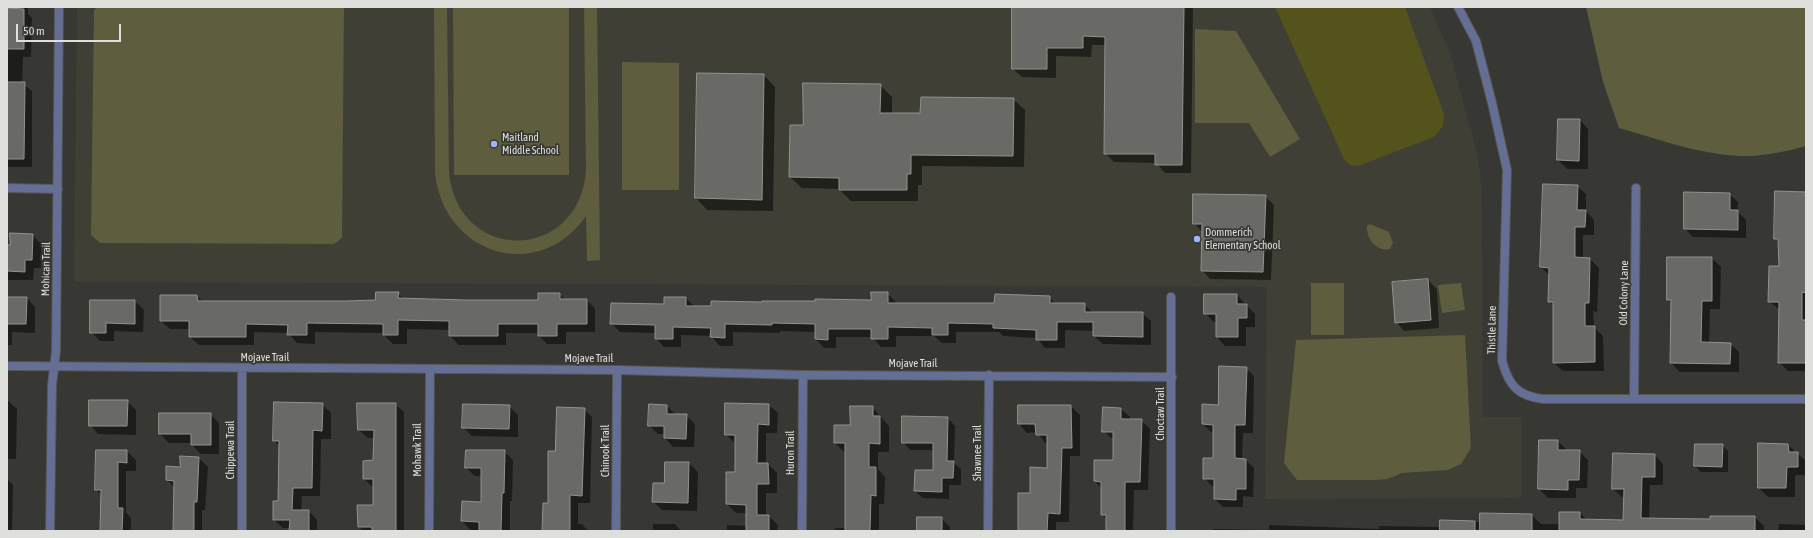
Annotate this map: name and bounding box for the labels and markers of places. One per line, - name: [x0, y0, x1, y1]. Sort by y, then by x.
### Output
- place label: Maitland Middle School: [502, 131, 559, 157]
- marker: Maitland Middle School: [489, 139, 499, 149]
- place label: Dommerich Elementary School: [1205, 226, 1281, 252]
- marker: Dommerich Elementary School: [1192, 234, 1202, 244]

